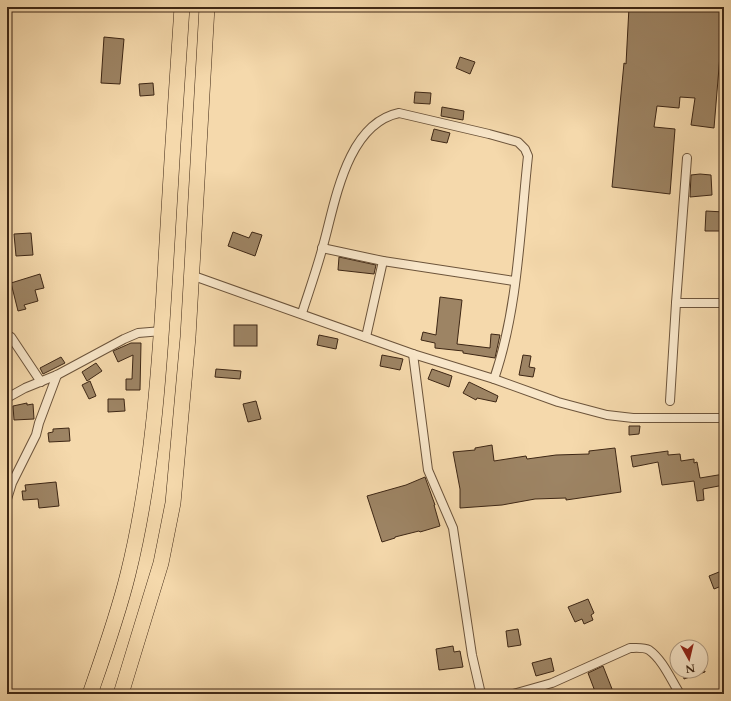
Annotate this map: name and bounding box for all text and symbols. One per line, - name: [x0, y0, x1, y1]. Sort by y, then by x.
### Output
- north arrow: [669, 639, 709, 679]
- text: N: [684, 660, 696, 677]

